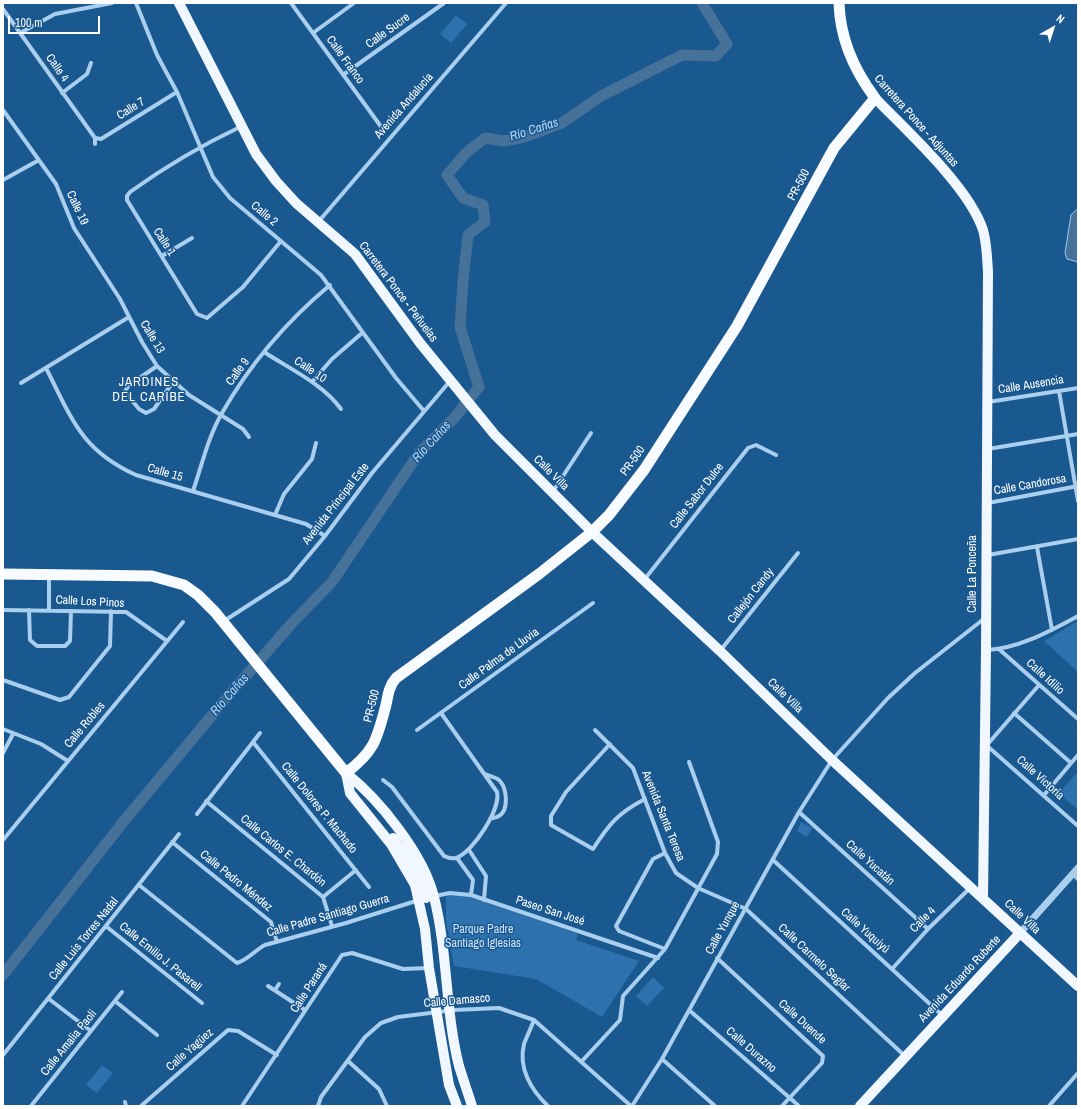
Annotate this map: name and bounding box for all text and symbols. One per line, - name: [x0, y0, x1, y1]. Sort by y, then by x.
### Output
- scale bar: [10, 8, 102, 34]
- north arrow: [1033, 8, 1073, 48]
- street label: Calle Sucre: [363, 10, 413, 52]
- text: N: [1054, 11, 1067, 26]
- text: 100 m: [15, 15, 42, 31]
- street label: Calle Franco: [323, 33, 367, 87]
- street label: Calle 4: [42, 51, 72, 85]
- street label: Avenida Andalucía: [372, 70, 436, 142]
- street label: Carretera Ponce - Adjuntas: [871, 72, 961, 170]
- street label: Calle 7: [114, 95, 148, 123]
- water label: Río Cañas: [508, 115, 560, 145]
- street label: PR-500: [785, 167, 813, 203]
- street label: Calle 19: [63, 189, 91, 227]
- street label: Calle 2: [248, 199, 280, 229]
- street label: Calle 1: [150, 225, 178, 259]
- street label: Carretera Ponce - Peñuelas: [356, 239, 440, 345]
- street label: Calle 13: [137, 318, 167, 356]
- street label: Calle 10: [291, 354, 329, 386]
- street label: Calle 9: [223, 355, 253, 389]
- street label: Calle Ausencia: [997, 373, 1065, 397]
- district label: JARDINES DEL CARIBE: [112, 375, 186, 406]
- water label: Río Cañas: [409, 418, 455, 466]
- street label: PR-500: [618, 443, 648, 479]
- street label: Calle Villa: [530, 452, 572, 494]
- street label: Avenida Principal Este: [300, 460, 372, 548]
- street label: Calle Sabor Dulce: [667, 460, 727, 532]
- street label: Calle 15: [146, 461, 184, 485]
- street label: Calle Candorosa: [993, 472, 1067, 498]
- street label: Calle La Ponceña: [966, 535, 980, 613]
- street label: Callejón Candy: [725, 565, 777, 627]
- street label: Calle Los Pinos: [55, 593, 125, 611]
- street label: Calle Palma de Lluvia: [456, 625, 542, 693]
- street label: Calle Idilio: [1023, 656, 1067, 698]
- water label: Río Cañas: [208, 671, 252, 719]
- street label: Calle Villa: [764, 675, 806, 717]
- street label: PR-500: [361, 688, 383, 724]
- street label: Calle Robles: [62, 699, 108, 751]
- street label: Calle Victoria: [1013, 753, 1067, 803]
- street label: Calle Dolores P. Machado: [278, 760, 360, 856]
- street label: Avenida Santa Teresa: [638, 768, 688, 864]
- street label: Calle Carlos E. Chardón: [237, 812, 329, 890]
- street label: Calle Yucatán: [843, 837, 897, 889]
- street label: Calle Pedro Méndez: [197, 847, 275, 915]
- street label: Calle Padre Santiago Guerra: [265, 892, 391, 940]
- street label: Paseo San José: [514, 893, 586, 929]
- street label: Calle Luis Torres Nadal: [46, 895, 122, 983]
- street label: Calle Villa: [1001, 897, 1043, 937]
- street label: Calle Yunque: [703, 899, 743, 957]
- street label: Calle 4: [907, 904, 939, 936]
- street label: Calle Yuquiyú: [838, 905, 892, 957]
- street label: Calle Emilio J. Pasarell: [116, 919, 204, 995]
- street label: Calle Carmelo Seglar: [775, 921, 853, 995]
- park label: Parque Padre Santiago Iglesias: [445, 923, 521, 951]
- street label: Avenida Eduardo Ruberte: [916, 933, 1004, 1025]
- street label: Calle Paraná: [287, 960, 331, 1016]
- street label: Calle Damasco: [423, 991, 491, 1011]
- street label: Calle Duende: [775, 997, 829, 1047]
- street label: Calle Amalia Paoli: [38, 1007, 100, 1079]
- street label: Calle Durazno: [723, 1024, 779, 1076]
- street label: Calle Yagüez: [163, 1026, 217, 1074]

